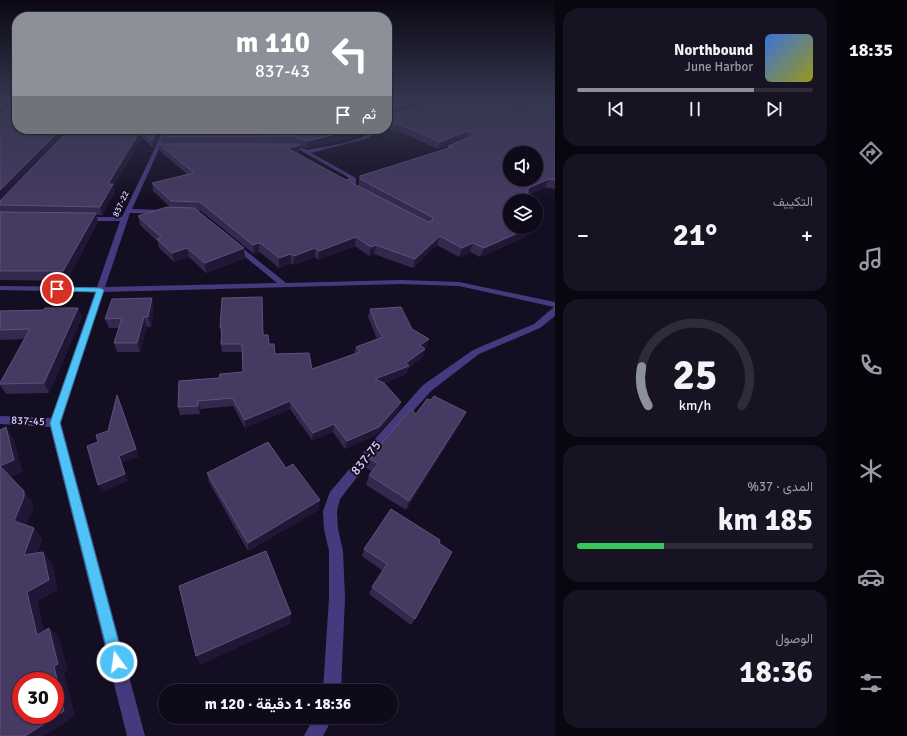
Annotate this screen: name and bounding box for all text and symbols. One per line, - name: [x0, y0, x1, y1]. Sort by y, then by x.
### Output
- text: 110 m: [236, 26, 310, 60]
- icon: left: [324, 28, 376, 80]
- text: 18:35: [849, 39, 893, 61]
- text: Northbound: [674, 41, 753, 59]
- text: June Harbor: [685, 59, 753, 75]
- text: 837-43: [255, 60, 310, 82]
- icon: previous: [605, 98, 627, 120]
- icon: pause: [684, 98, 706, 120]
- icon: next: [763, 98, 785, 120]
- icon: arrive: [332, 104, 354, 126]
- text: ثم: [362, 105, 376, 123]
- icon: directions: [857, 139, 885, 167]
- map controls: [503, 146, 543, 234]
- button: sound: [503, 146, 543, 186]
- street label: 837-22: [110, 189, 132, 219]
- button: layers: [503, 194, 543, 234]
- text: التكييف: [773, 194, 813, 210]
- text: 21°: [673, 217, 717, 254]
- text: −: [577, 222, 589, 249]
- text: +: [801, 222, 813, 249]
- icon: music: [857, 245, 885, 273]
- pin: [40, 272, 74, 306]
- icon: arrive: [46, 278, 68, 300]
- text: 25: [673, 350, 717, 401]
- icon: phone: [857, 351, 885, 379]
- text: km/h: [679, 397, 711, 414]
- street label: 837-45: [11, 414, 45, 428]
- street label: 837-75: [347, 438, 385, 478]
- icon: climate: [857, 457, 885, 485]
- text: المدى · 37%: [747, 479, 813, 495]
- text: 185 km: [718, 502, 813, 539]
- icon: car: [857, 563, 885, 591]
- text: الوصول: [775, 631, 813, 647]
- position arrow: [96, 641, 138, 683]
- text: 18:36: [739, 654, 813, 691]
- icon: filters: [857, 669, 885, 697]
- speed limit sign: 30: [12, 672, 64, 724]
- text: 18:36 · 1 دقيقة · 120 m: [205, 695, 351, 713]

